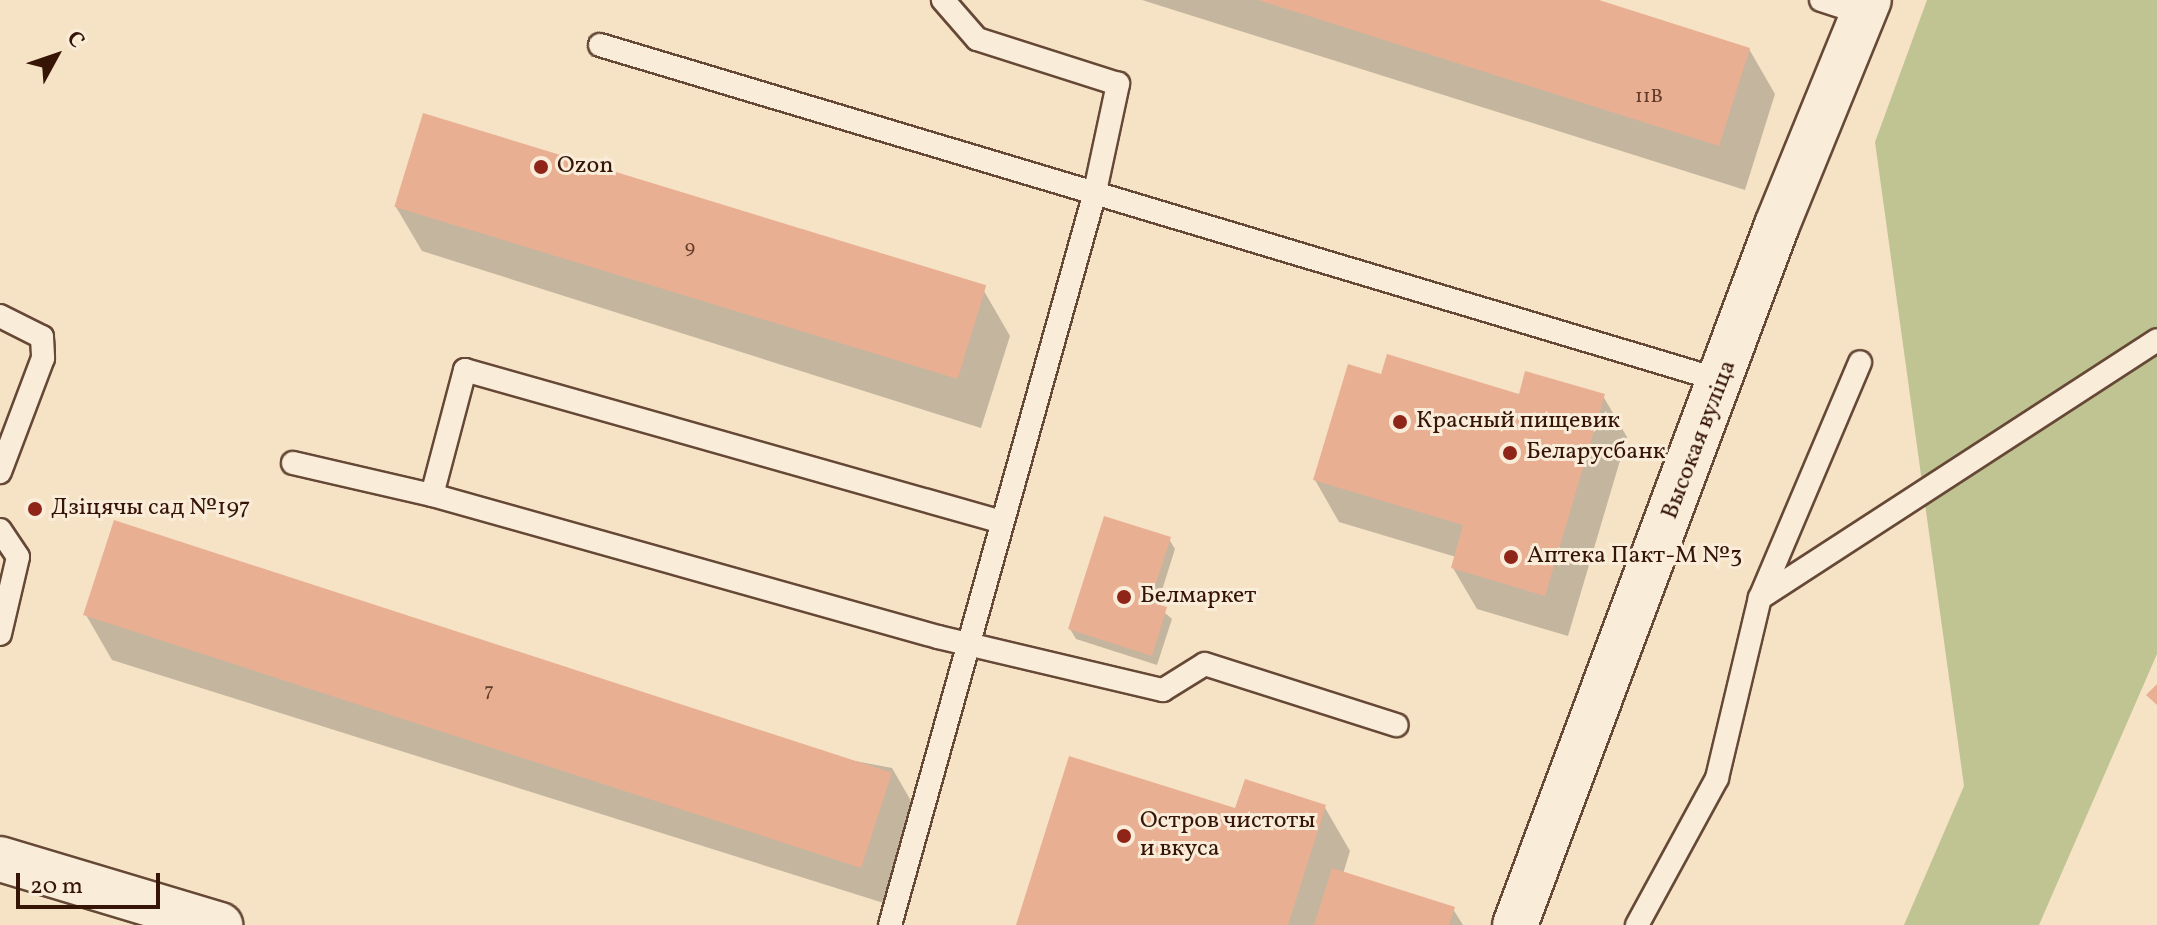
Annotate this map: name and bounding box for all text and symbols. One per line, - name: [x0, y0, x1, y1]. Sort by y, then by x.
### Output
- north arrow: [16, 16, 96, 96]
- text: С: [58, 25, 91, 56]
- house number: 11В: [1635, 85, 1663, 109]
- place label: Ozon: [557, 153, 614, 181]
- marker: Ozon: [532, 158, 550, 176]
- house number: 9: [685, 236, 695, 260]
- street label: Высокая вуліца: [1656, 356, 1744, 524]
- place label: Красный пищевик: [1416, 408, 1620, 436]
- marker: Красный пищевик: [1391, 413, 1409, 431]
- place label: Беларусбанк: [1526, 439, 1666, 467]
- marker: Беларусбанк: [1501, 444, 1519, 462]
- place label: Дзіцячы сад №197: [51, 495, 251, 523]
- marker: Дзіцячы сад №197: [26, 500, 44, 518]
- place label: Аптека Пакт-М №3: [1527, 543, 1742, 571]
- marker: Аптека Пакт-М №3: [1502, 548, 1520, 566]
- place label: Белмаркет: [1140, 583, 1256, 611]
- marker: Белмаркет: [1115, 588, 1133, 606]
- house number: 7: [484, 679, 494, 703]
- place label: Остров чистоты и вкуса: [1140, 808, 1316, 864]
- marker: Остров чистоты и вкуса: [1115, 827, 1133, 845]
- scale bar: [20, 857, 164, 907]
- text: 20 m: [30, 870, 83, 904]

